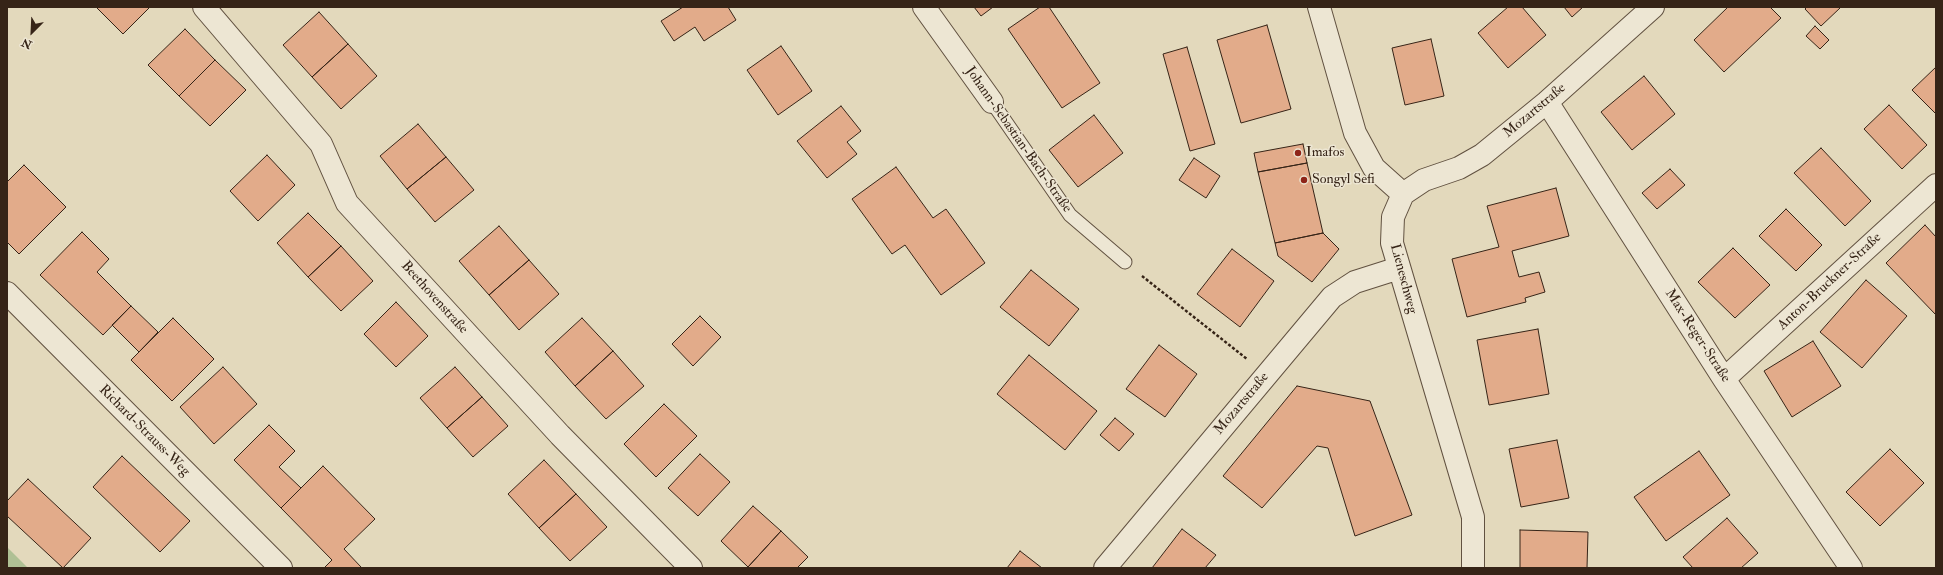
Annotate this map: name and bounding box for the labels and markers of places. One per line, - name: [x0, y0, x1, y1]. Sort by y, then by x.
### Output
- place label: Imafos: [1306, 145, 1344, 161]
- marker: Imafos: [1293, 148, 1303, 158]
- place label: Songyl Sefi: [1312, 172, 1375, 188]
- marker: Songyl Sefi: [1299, 175, 1309, 185]

